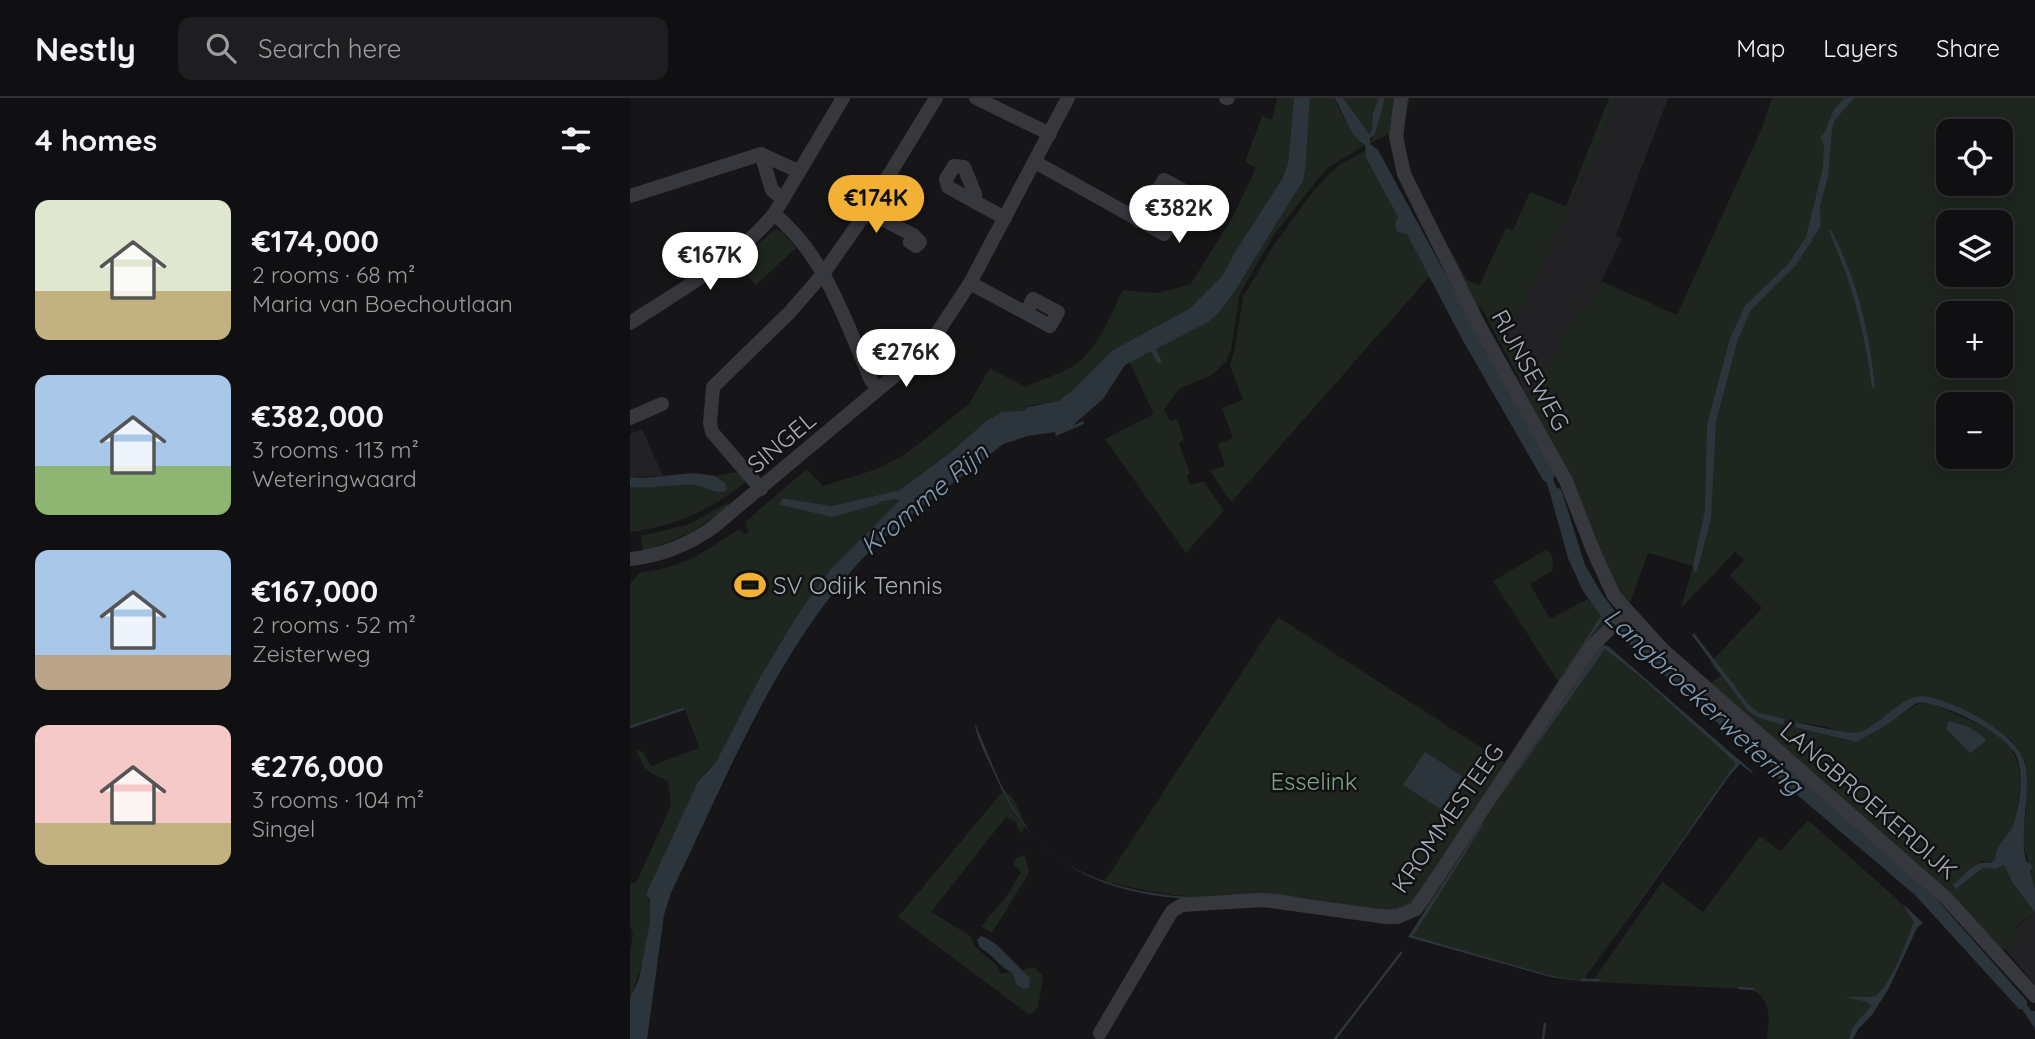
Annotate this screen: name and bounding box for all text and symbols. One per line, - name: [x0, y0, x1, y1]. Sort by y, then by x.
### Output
- search box: [178, 17, 668, 80]
- text: Nestly: [35, 28, 136, 69]
- icon: search: [202, 29, 240, 67]
- text: Search here: [258, 32, 401, 65]
- text: Map: [1736, 33, 1785, 63]
- text: Layers: [1823, 33, 1898, 63]
- text: Share: [1936, 33, 2000, 63]
- map controls: [1936, 119, 2013, 469]
- button: locate: [1936, 119, 2013, 196]
- text: 4 homes: [35, 121, 157, 159]
- icon: filters: [557, 121, 595, 159]
- pin: €174K: [827, 176, 925, 235]
- text: €174K: [844, 183, 908, 212]
- pin: €382K: [1130, 186, 1228, 245]
- text: €382K: [1145, 193, 1213, 222]
- button: layers: [1936, 210, 2013, 287]
- text: €174,000: [252, 222, 379, 260]
- icon: home: [91, 228, 175, 312]
- pin: €167K: [661, 232, 759, 292]
- text: €167K: [678, 240, 742, 269]
- text: 2 rooms · 68 m²: [252, 260, 415, 289]
- text: Maria van Boechoutlaan: [252, 289, 513, 318]
- button: +: [1936, 301, 2013, 378]
- street label: RIJNSEWEG: [1485, 304, 1577, 436]
- pin: €276K: [857, 330, 955, 389]
- text: €276K: [872, 337, 940, 366]
- button: −: [1936, 392, 2013, 469]
- text: €382,000: [252, 397, 384, 435]
- icon: home: [91, 403, 175, 487]
- street label: SINGEL: [741, 405, 821, 479]
- text: 3 rooms · 113 m²: [252, 435, 419, 464]
- water label: Kromme Rijn: [853, 435, 995, 562]
- text: Weteringwaard: [252, 464, 417, 493]
- sports icon: SV Odijk Tennis: [733, 568, 767, 602]
- place label: SV Odijk Tennis: [773, 570, 942, 600]
- text: €167,000: [252, 572, 378, 610]
- icon: home: [91, 578, 175, 662]
- water label: Langbroekerwetering: [1598, 600, 1812, 803]
- text: 2 rooms · 52 m²: [252, 610, 416, 639]
- text: Zeisterweg: [252, 639, 371, 668]
- street label: LANGBROEKERDIJK: [1774, 715, 1964, 885]
- street label: KROMMESTEEG: [1384, 737, 1510, 899]
- text: €276,000: [252, 747, 384, 785]
- icon: home: [91, 753, 175, 837]
- park label: Esselink: [1270, 766, 1358, 796]
- text: 3 rooms · 104 m²: [252, 785, 424, 814]
- text: Singel: [252, 814, 315, 843]

